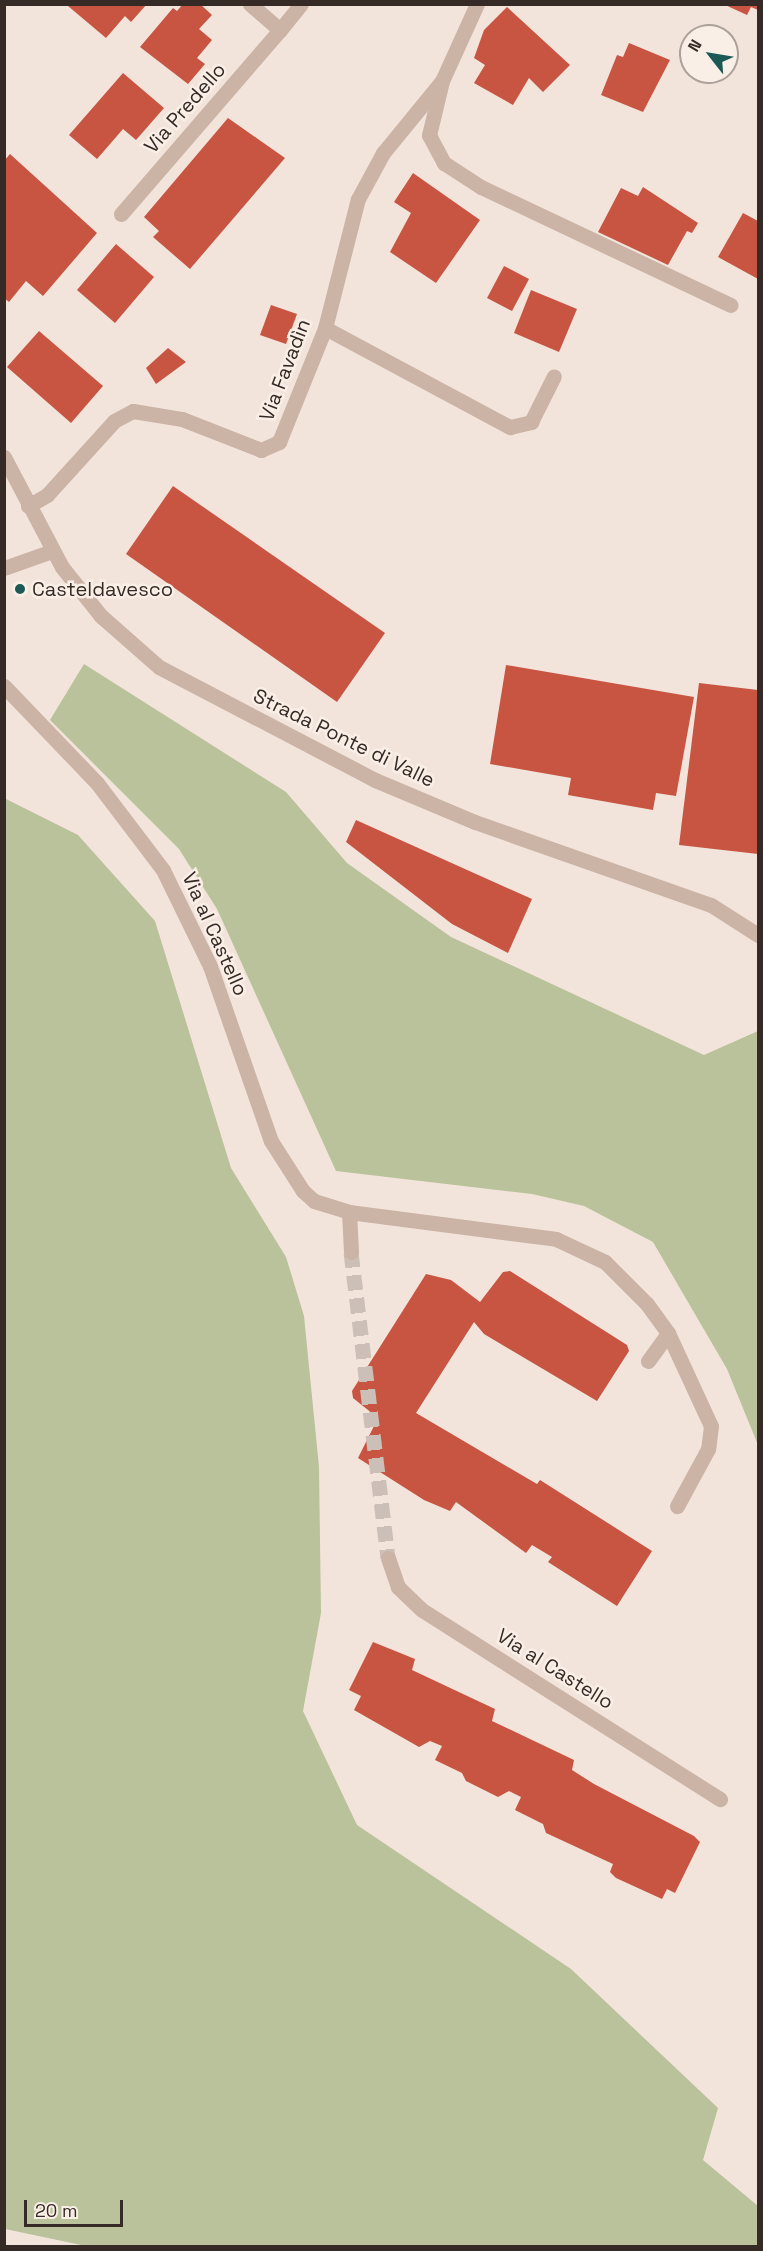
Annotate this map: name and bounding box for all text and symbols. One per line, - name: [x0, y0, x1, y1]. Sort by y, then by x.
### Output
- north arrow: [679, 24, 739, 84]
- text: N: [683, 36, 707, 56]
- street label: Via Predello: [139, 58, 231, 158]
- street label: Via Favadìn: [255, 316, 315, 424]
- place label: Casteldavesco: [32, 577, 173, 601]
- marker: Casteldavesco: [13, 582, 27, 596]
- street label: Strada Ponte di Valle: [249, 684, 439, 792]
- street label: Via al Castello: [177, 868, 253, 1000]
- street label: Via al Castello: [492, 1624, 618, 1714]
- scale bar: [27, 2188, 126, 2226]
- text: 20 m: [35, 2199, 78, 2222]

